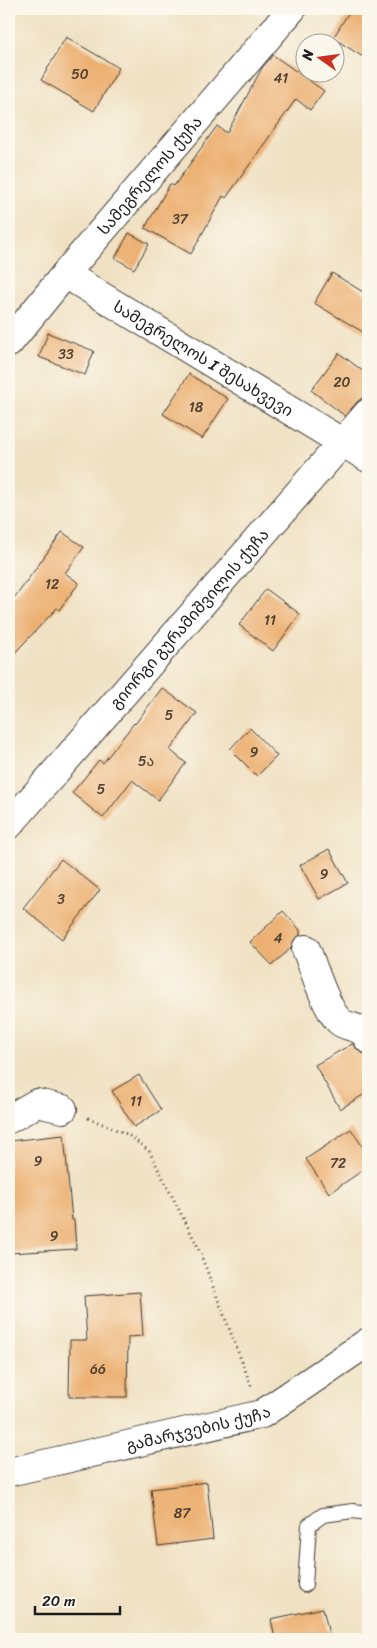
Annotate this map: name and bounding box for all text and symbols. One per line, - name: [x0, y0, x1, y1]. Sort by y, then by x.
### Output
- north arrow: [294, 32, 344, 82]
- text: N: [294, 47, 321, 64]
- house number: 50: [71, 62, 89, 87]
- house number: 41: [274, 66, 288, 91]
- street label: სამეგრელოს ქუჩა: [90, 109, 210, 242]
- house number: 37: [172, 207, 189, 232]
- street label: სამეგრელოს I შესახვევი: [107, 292, 299, 424]
- house number: 33: [58, 342, 74, 367]
- house number: 20: [334, 370, 351, 395]
- house number: 18: [189, 395, 204, 420]
- street label: გიორგი გურამიშვილის ქუჩა: [102, 521, 276, 715]
- house number: 12: [45, 572, 59, 597]
- house number: 11: [264, 608, 276, 633]
- house number: 5: [165, 703, 174, 728]
- house number: 9: [250, 740, 259, 765]
- house number: 5ა: [138, 749, 154, 774]
- house number: 5: [97, 777, 106, 802]
- house number: 9: [320, 862, 329, 887]
- house number: 3: [57, 887, 65, 912]
- house number: 4: [274, 926, 283, 951]
- house number: 11: [130, 1089, 142, 1114]
- house number: 9: [34, 1149, 43, 1174]
- house number: 72: [330, 1151, 346, 1176]
- house number: 9: [50, 1224, 59, 1249]
- house number: 66: [90, 1357, 106, 1382]
- street label: გამარჯვების ქუჩა: [123, 1397, 277, 1459]
- house number: 87: [174, 1501, 191, 1526]
- scale bar: [35, 1583, 120, 1615]
- text: 20 m: [42, 1588, 76, 1614]

